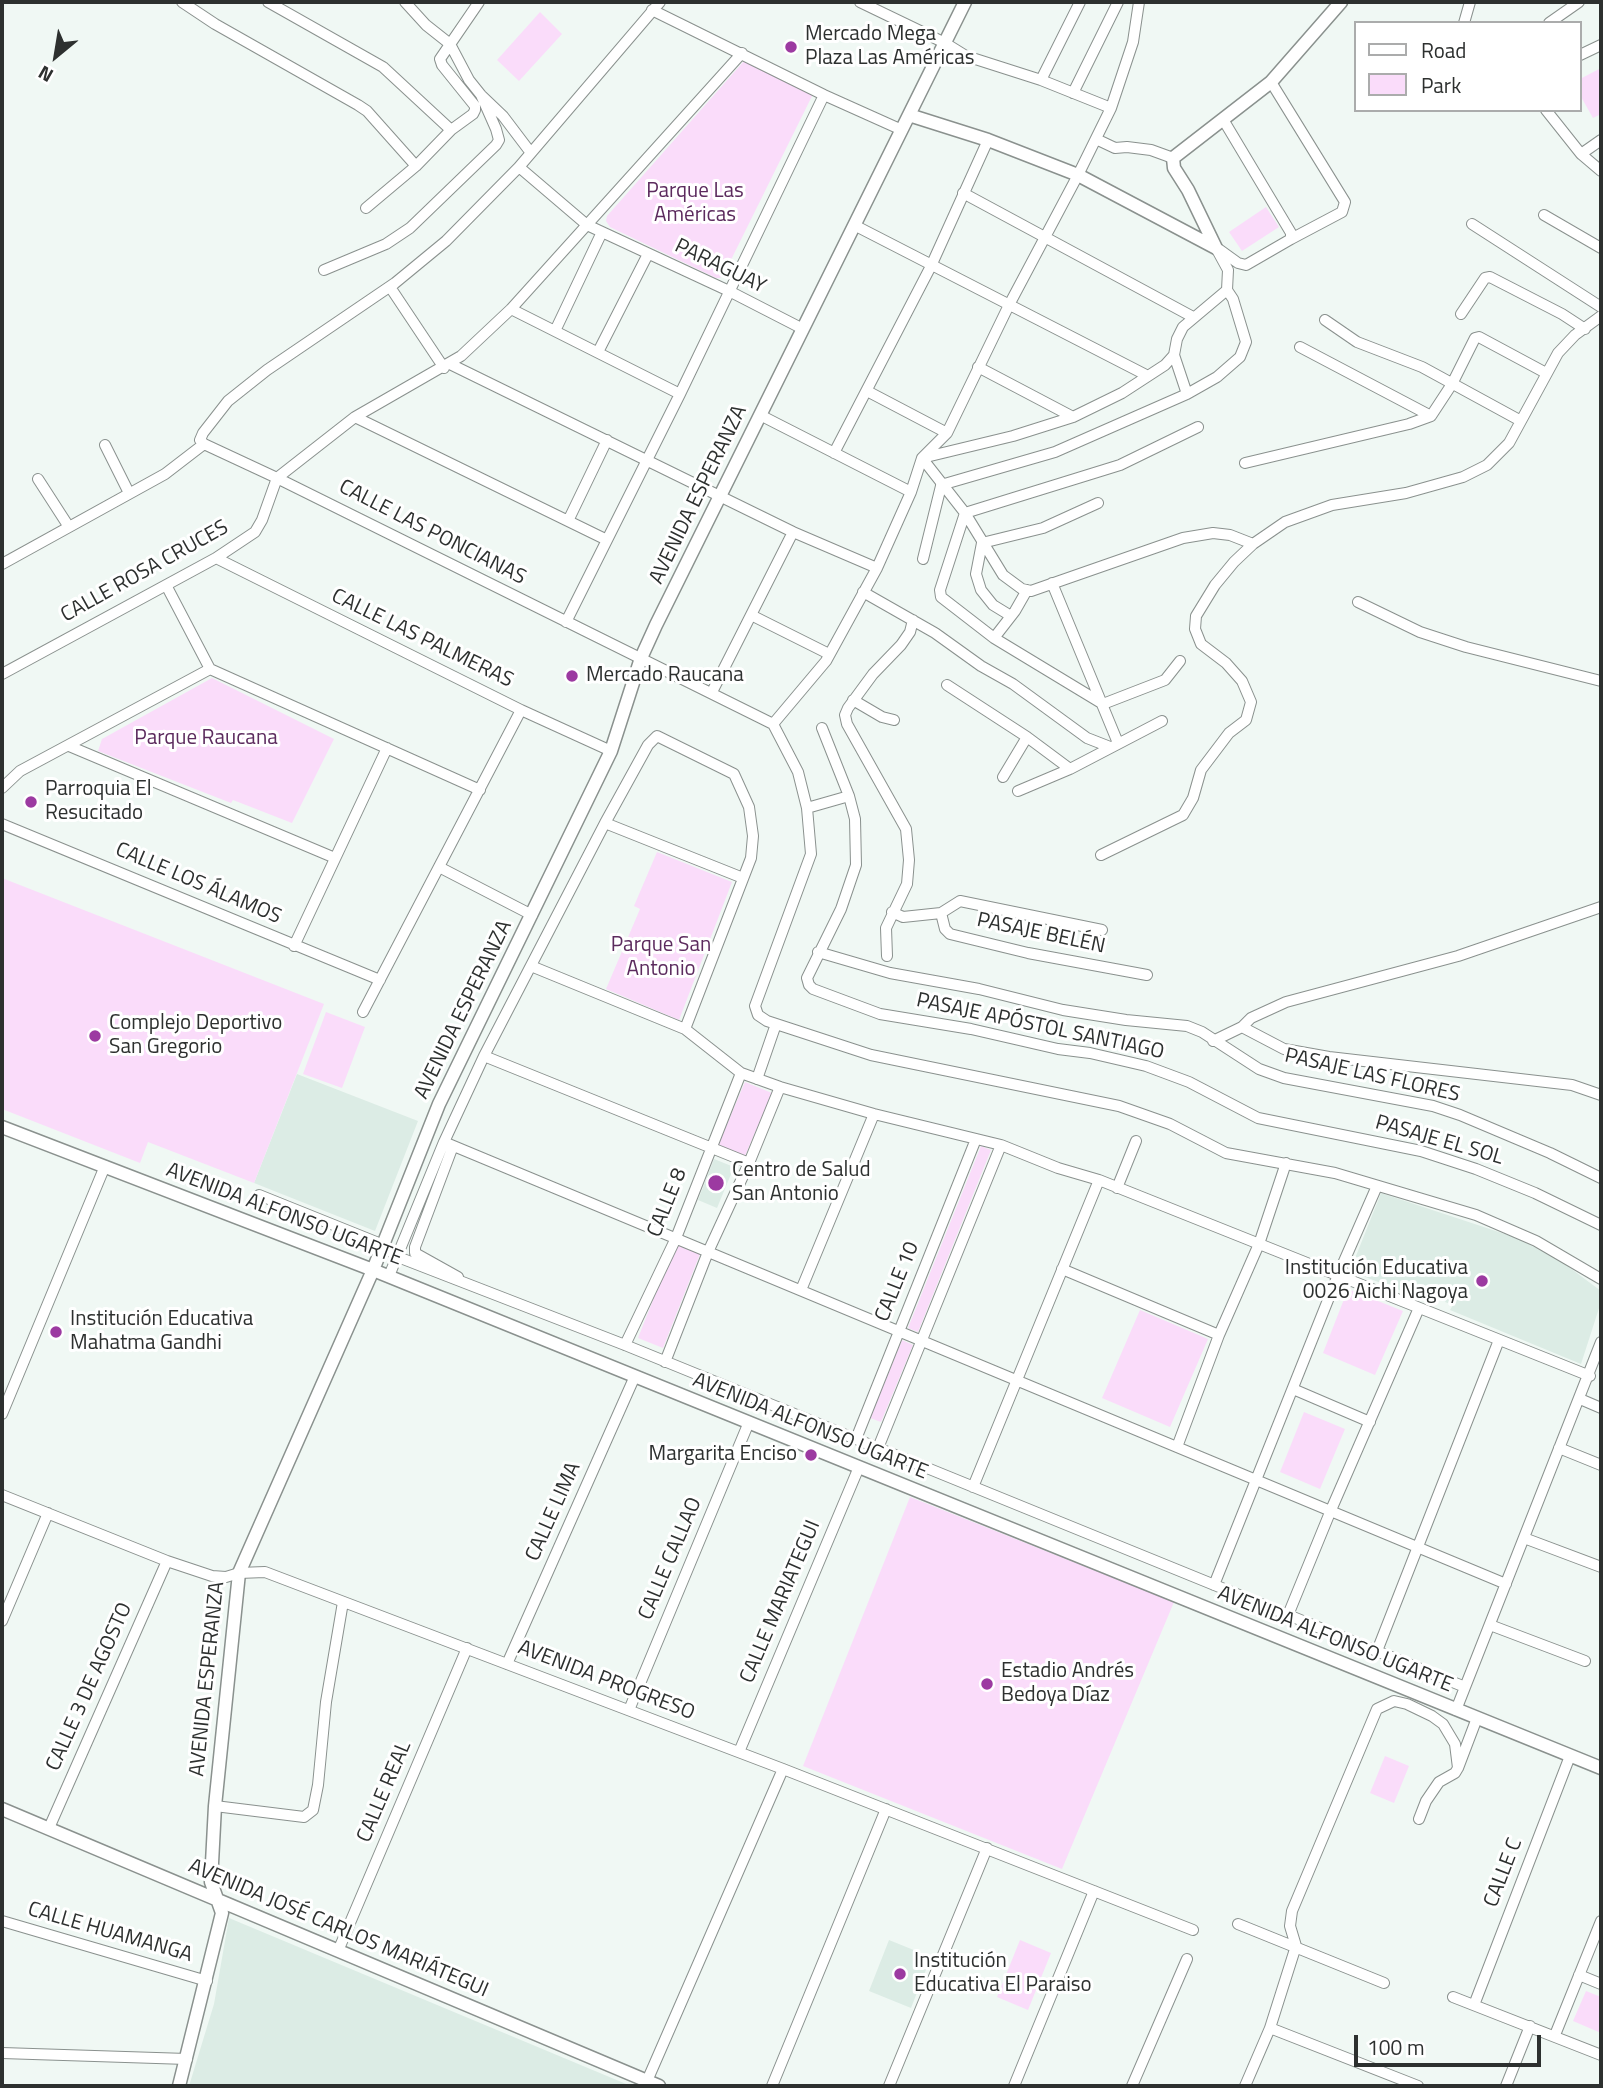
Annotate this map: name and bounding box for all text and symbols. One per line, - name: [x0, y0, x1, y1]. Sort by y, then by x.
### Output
- north arrow: [21, 21, 91, 91]
- legend: [1354, 21, 1582, 112]
- place label: Mercado Mega Plaza Las Américas: [805, 22, 974, 72]
- text: Road: [1421, 34, 1466, 66]
- marker: Mercado Mega Plaza Las Américas: [783, 39, 799, 55]
- text: N: [32, 59, 58, 90]
- text: Park: [1421, 69, 1461, 101]
- park label: Parque Las Américas: [646, 179, 744, 229]
- street label: PARAGUAY: [670, 234, 770, 300]
- street label: AVENIDA ESPERANZA: [645, 401, 753, 589]
- street label: CALLE LAS PONCIANAS: [334, 475, 530, 591]
- street label: CALLE ROSA CRUCES: [57, 515, 233, 629]
- street label: CALLE LAS PALMERAS: [327, 584, 517, 694]
- place label: Mercado Raucana: [586, 663, 744, 689]
- marker: Mercado Raucana: [564, 668, 580, 684]
- park label: Parque Raucana: [134, 726, 278, 752]
- place label: Parroquia El Resucitado: [45, 777, 152, 827]
- marker: Parroquia El Resucitado: [23, 794, 39, 810]
- street label: CALLE LOS ÁLAMOS: [111, 838, 285, 930]
- street label: PASAJE BELÉN: [975, 908, 1107, 960]
- street label: AVENIDA ESPERANZA: [410, 916, 518, 1104]
- park label: Parque San Antonio: [611, 933, 711, 983]
- street label: PASAJE APÓSTOL SANTIAGO: [914, 988, 1166, 1066]
- place label: Complejo Deportivo San Gregorio: [109, 1011, 282, 1061]
- marker: Complejo Deportivo San Gregorio: [87, 1028, 103, 1044]
- street label: PASAJE LAS FLORES: [1282, 1044, 1462, 1108]
- street label: PASAJE EL SOL: [1372, 1111, 1506, 1171]
- street label: AVENIDA ALFONSO UGARTE: [162, 1158, 406, 1272]
- place label: Centro de Salud San Antonio: [732, 1158, 871, 1208]
- street label: CALLE 8: [643, 1165, 693, 1241]
- marker: Centro de Salud San Antonio: [706, 1173, 726, 1193]
- street label: CALLE 10: [871, 1238, 925, 1326]
- place label: Institución Educativa 0026 Aichi Nagoya: [1285, 1256, 1468, 1306]
- marker: Institución Educativa 0026 Aichi Nagoya: [1474, 1273, 1490, 1289]
- place label: Institución Educativa Mahatma Gandhi: [70, 1307, 253, 1357]
- marker: Institución Educativa Mahatma Gandhi: [48, 1324, 64, 1340]
- street label: AVENIDA ALFONSO UGARTE: [689, 1368, 931, 1486]
- place label: Margarita Enciso: [649, 1442, 797, 1468]
- marker: Margarita Enciso: [803, 1447, 819, 1463]
- street label: CALLE LIMA: [521, 1459, 587, 1565]
- street label: CALLE CALLAO: [634, 1494, 708, 1624]
- street label: CALLE MARIATEGUI: [735, 1517, 827, 1687]
- street label: AVENIDA ESPERANZA: [185, 1580, 231, 1778]
- street label: AVENIDA ALFONSO UGARTE: [1214, 1581, 1456, 1699]
- street label: CALLE 3 DE AGOSTO: [42, 1599, 138, 1775]
- street label: AVENIDA PROGRESO: [514, 1636, 698, 1726]
- place label: Estadio Andrés Bedoya Díaz: [1001, 1659, 1134, 1709]
- marker: Estadio Andrés Bedoya Díaz: [979, 1676, 995, 1692]
- street label: CALLE REAL: [352, 1738, 418, 1846]
- street label: CALLE C: [1479, 1835, 1529, 1911]
- street label: AVENIDA JOSÉ CARLOS MARIÁTEGUI: [184, 1854, 492, 2004]
- street label: CALLE HUAMANGA: [25, 1897, 195, 1969]
- place label: Institución Educativa El Paraiso: [914, 1949, 1092, 1999]
- marker: Institución Educativa El Paraiso: [892, 1966, 908, 1982]
- scale bar: [1358, 2022, 1545, 2066]
- text: 100 m: [1367, 2031, 1424, 2063]

